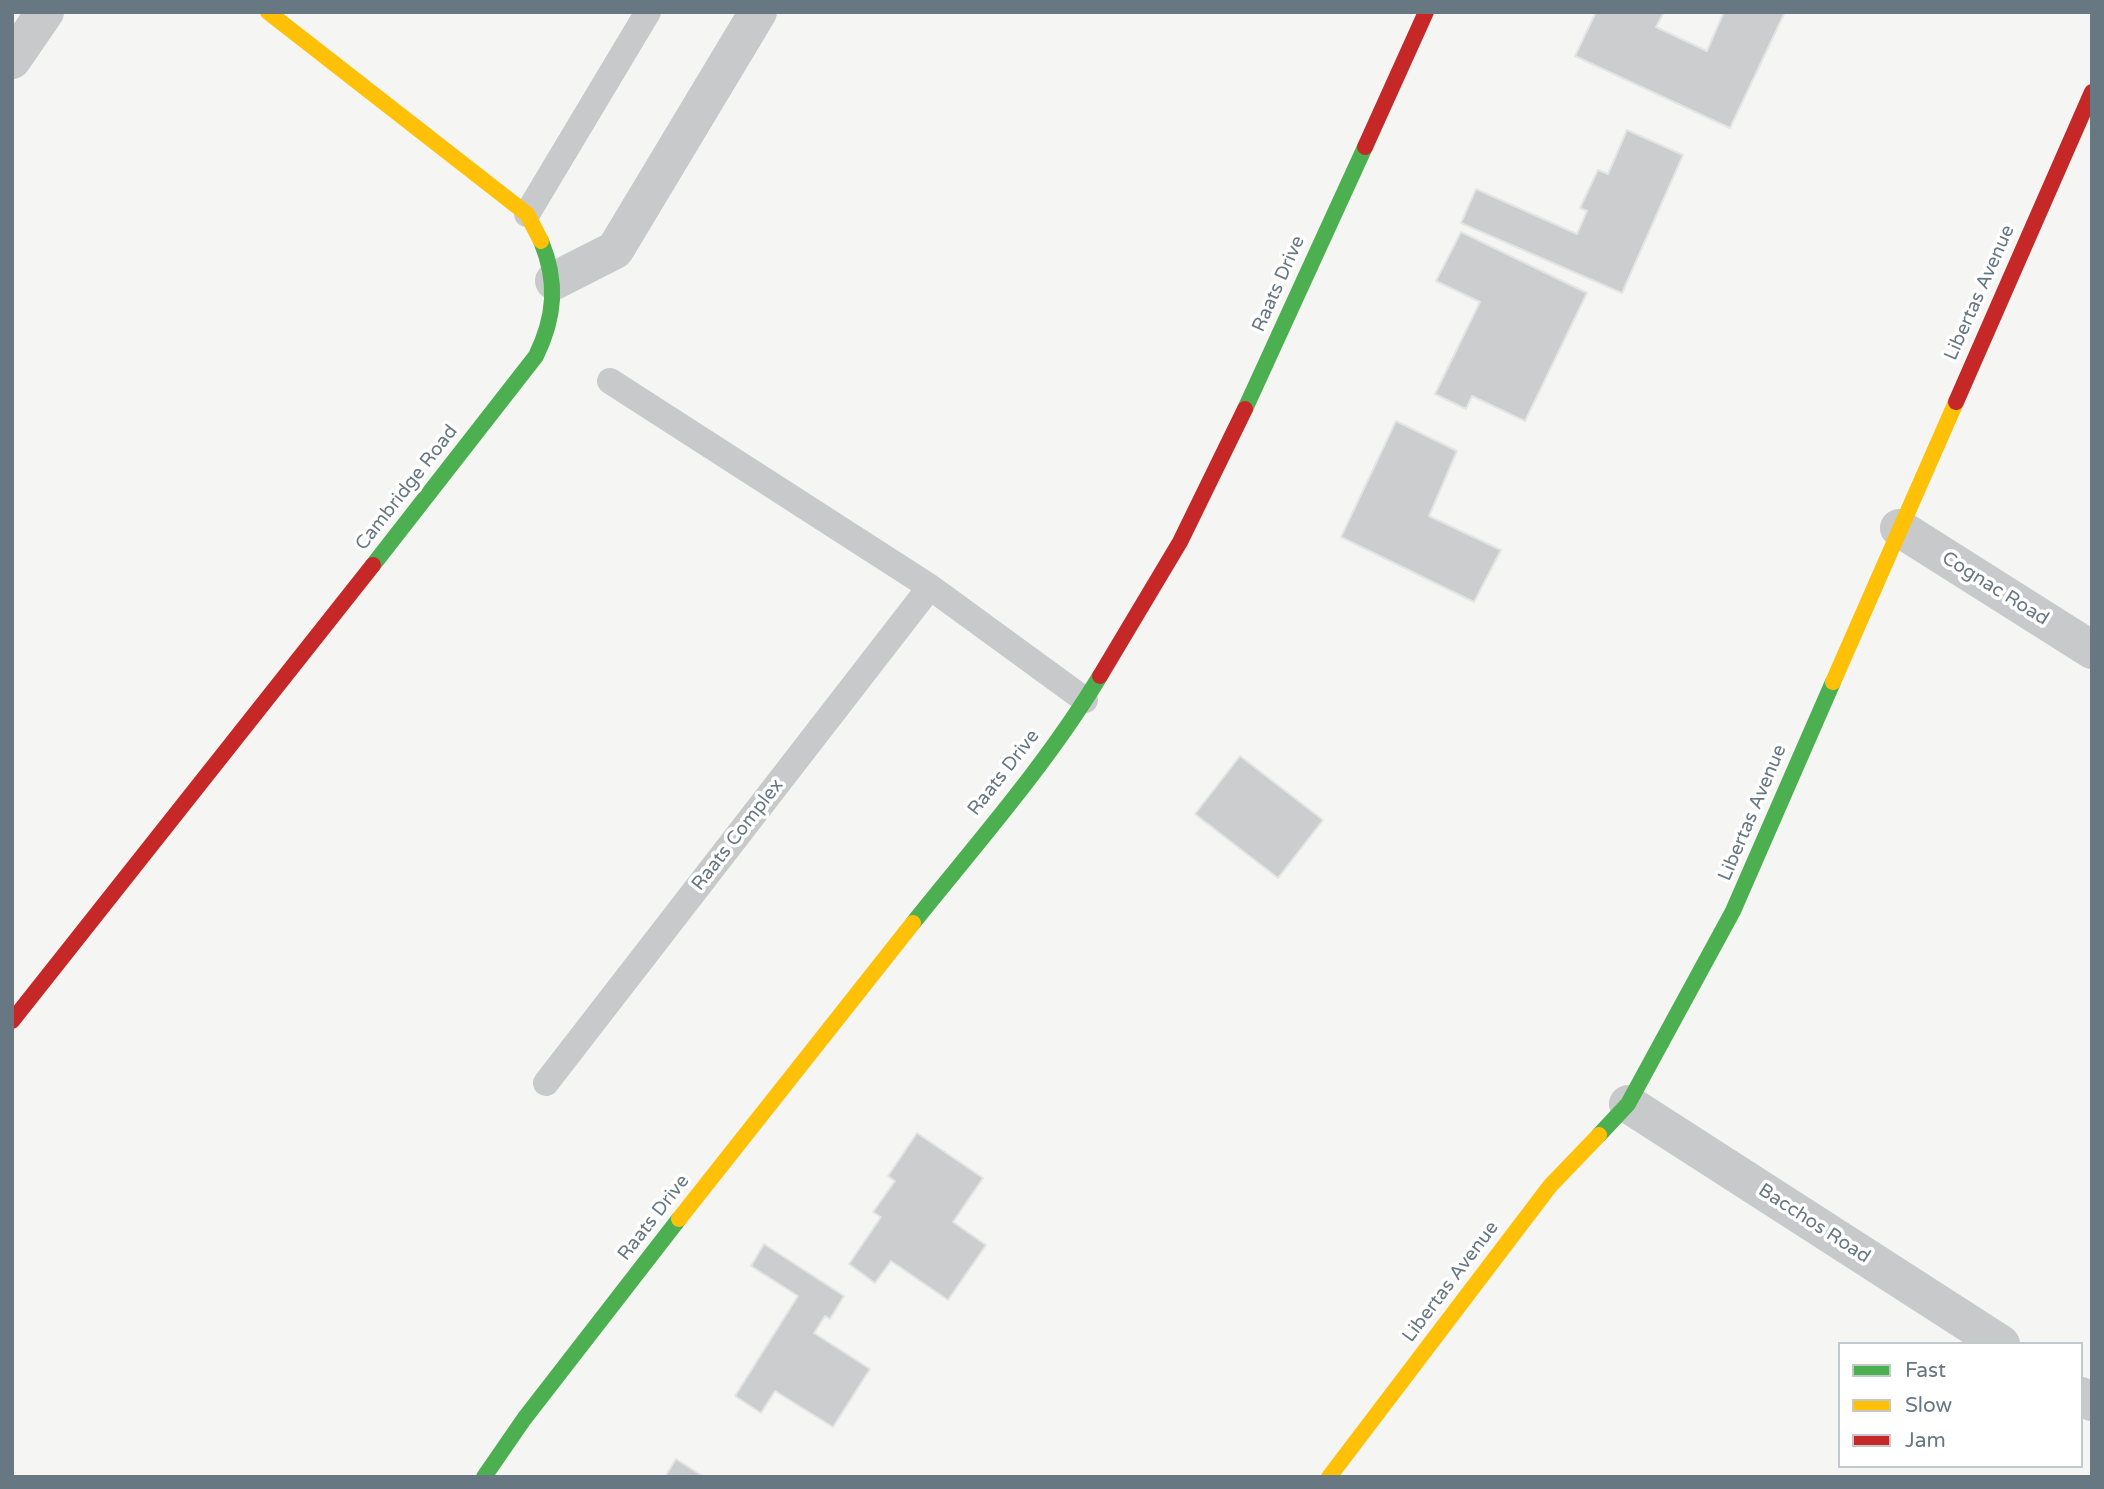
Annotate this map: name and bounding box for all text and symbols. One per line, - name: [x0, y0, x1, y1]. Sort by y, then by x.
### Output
- street label: Libertas Avenue: [1940, 222, 2020, 364]
- street label: Raats Drive: [1248, 232, 1310, 336]
- street label: Cambridge Road: [351, 421, 463, 555]
- street label: Cognac Road: [1937, 547, 2053, 631]
- street label: Raats Drive: [963, 725, 1045, 821]
- street label: Libertas Avenue: [1714, 741, 1792, 885]
- street label: Raats Complex: [687, 775, 789, 895]
- street label: Raats Drive: [613, 1170, 695, 1266]
- street label: Bacchos Road: [1754, 1179, 1874, 1269]
- street label: Libertas Avenue: [1398, 1217, 1504, 1347]
- legend: [1838, 1342, 2083, 1468]
- text: Fast: [1905, 1358, 1946, 1383]
- text: Slow: [1905, 1393, 1952, 1418]
- text: Jam: [1905, 1428, 1946, 1453]

